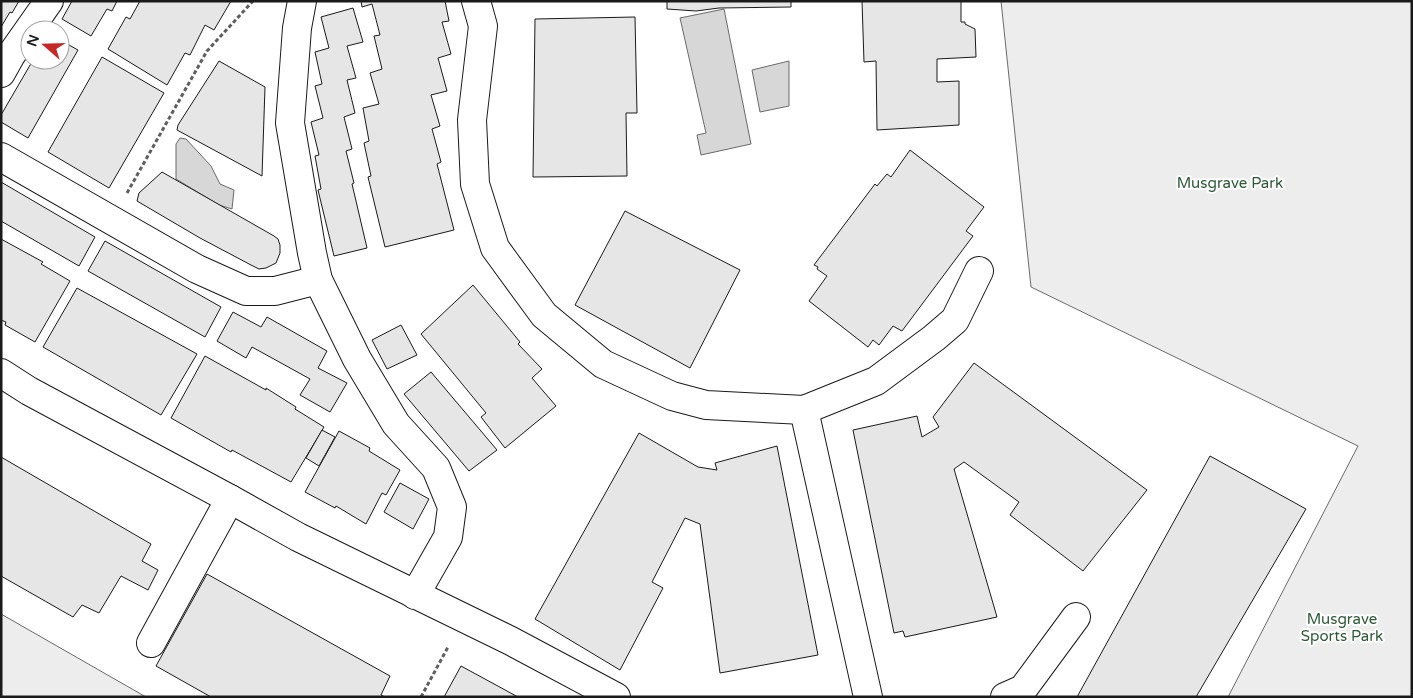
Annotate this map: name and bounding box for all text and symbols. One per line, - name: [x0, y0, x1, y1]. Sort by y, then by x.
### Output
- north arrow: [20, 20, 70, 70]
- text: N: [23, 33, 43, 49]
- park label: Musgrave Park: [1177, 174, 1283, 192]
- park label: Musgrave Sports Park: [1301, 610, 1383, 645]

